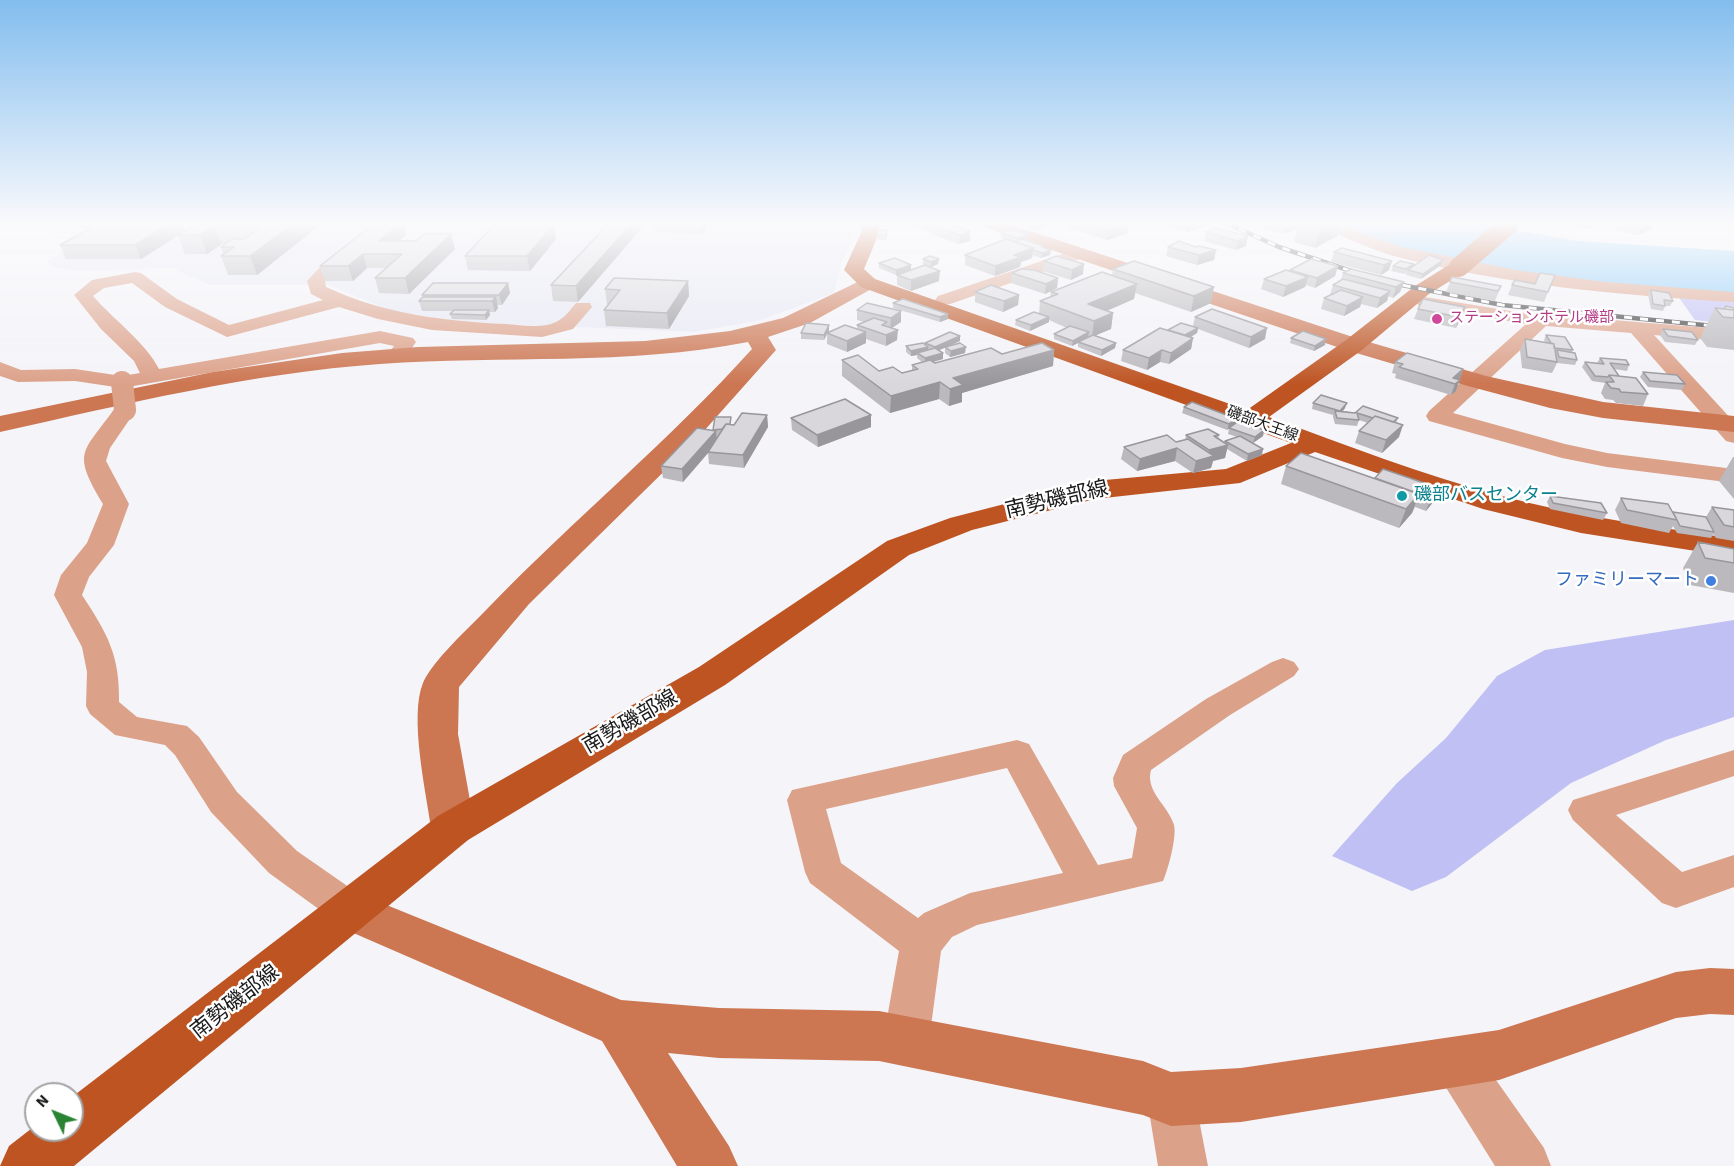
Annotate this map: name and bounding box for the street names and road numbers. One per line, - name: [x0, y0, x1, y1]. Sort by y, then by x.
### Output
- street label: 磯部大王線: [1224, 404, 1300, 446]
- street label: 南勢磯部線: [1003, 477, 1111, 525]
- street label: 南勢磯部線: [579, 686, 683, 760]
- street label: 南勢磯部線: [187, 961, 285, 1045]

